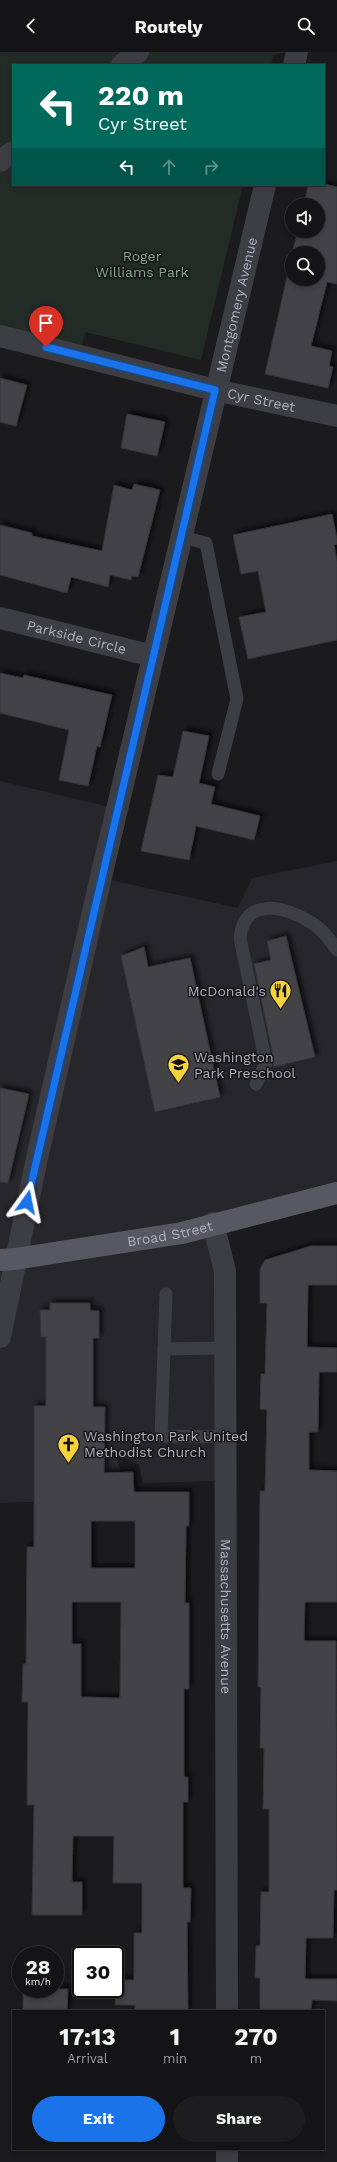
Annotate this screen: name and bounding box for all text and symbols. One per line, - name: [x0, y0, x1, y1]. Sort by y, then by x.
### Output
- icon: back: [20, 15, 42, 37]
- icon: search: [295, 15, 317, 37]
- text: Routely: [134, 16, 203, 37]
- text: 220 m: [98, 79, 184, 112]
- icon: left: [32, 80, 84, 132]
- text: Cyr Street: [98, 113, 187, 134]
- icon: left: [116, 156, 138, 178]
- icon: ahead: [158, 156, 180, 178]
- icon: right: [200, 156, 222, 178]
- map controls: [285, 198, 325, 286]
- button: sound: [285, 198, 325, 238]
- street label: Montgomery Avenue: [213, 236, 260, 374]
- button: search: [285, 246, 325, 286]
- park label: Roger Williams Park: [95, 248, 189, 280]
- pin: [29, 306, 63, 347]
- icon: arrive: [35, 312, 57, 334]
- street label: Cyr Street: [226, 385, 297, 415]
- street label: Parkside Circle: [25, 617, 128, 657]
- restaurant icon: McDonald's: [268, 978, 294, 1011]
- place label: McDonald's: [188, 983, 266, 999]
- place label: Washington Park Preschool: [194, 1049, 296, 1081]
- school or university icon: Washington Park Preschool: [166, 1052, 192, 1085]
- position arrow: [6, 1181, 48, 1223]
- street label: Broad Street: [126, 1217, 214, 1249]
- place label: Washington Park United Methodist Church: [84, 1428, 248, 1460]
- church icon: Washington Park United Methodist Church: [56, 1431, 82, 1464]
- street label: Massachusetts Avenue: [218, 1539, 234, 1694]
- speed limit sign: 30: [72, 1946, 124, 1998]
- text: 28: [26, 1955, 50, 1979]
- text: km/h: [25, 1976, 51, 1987]
- text: 17:13: [59, 2023, 116, 2051]
- text: 1: [170, 2023, 180, 2051]
- text: 270: [234, 2023, 278, 2051]
- text: Arrival: [67, 2051, 108, 2066]
- text: min: [163, 2051, 187, 2066]
- text: m: [250, 2051, 262, 2066]
- button: Exit: [32, 2096, 165, 2142]
- button: Share: [173, 2096, 305, 2142]

